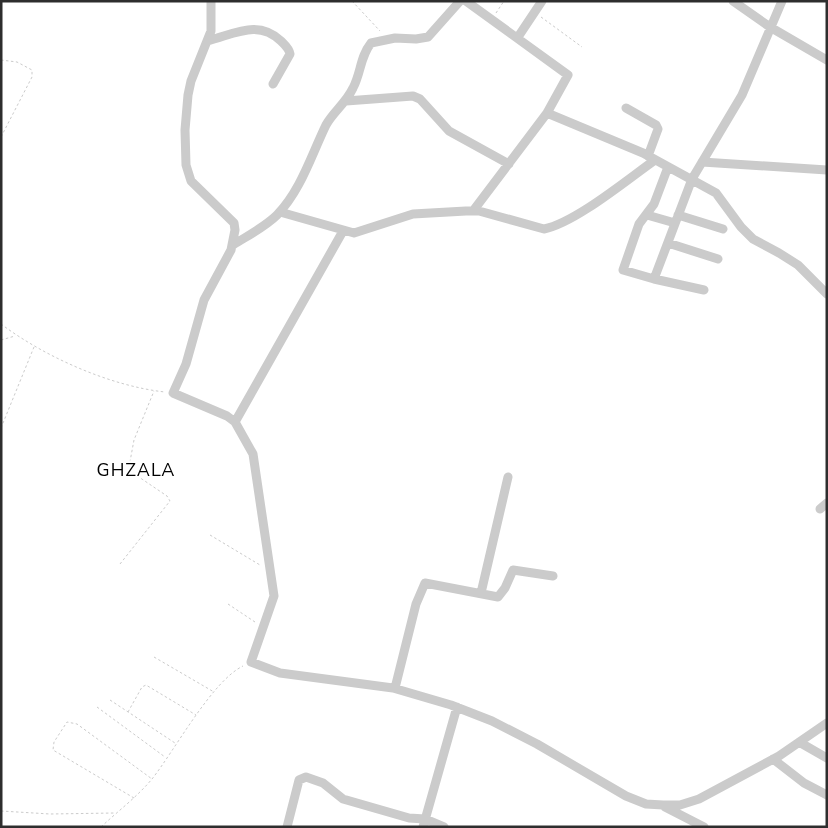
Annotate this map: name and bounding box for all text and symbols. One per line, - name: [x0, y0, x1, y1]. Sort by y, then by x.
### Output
- district label: GHZALA: [97, 458, 175, 482]

